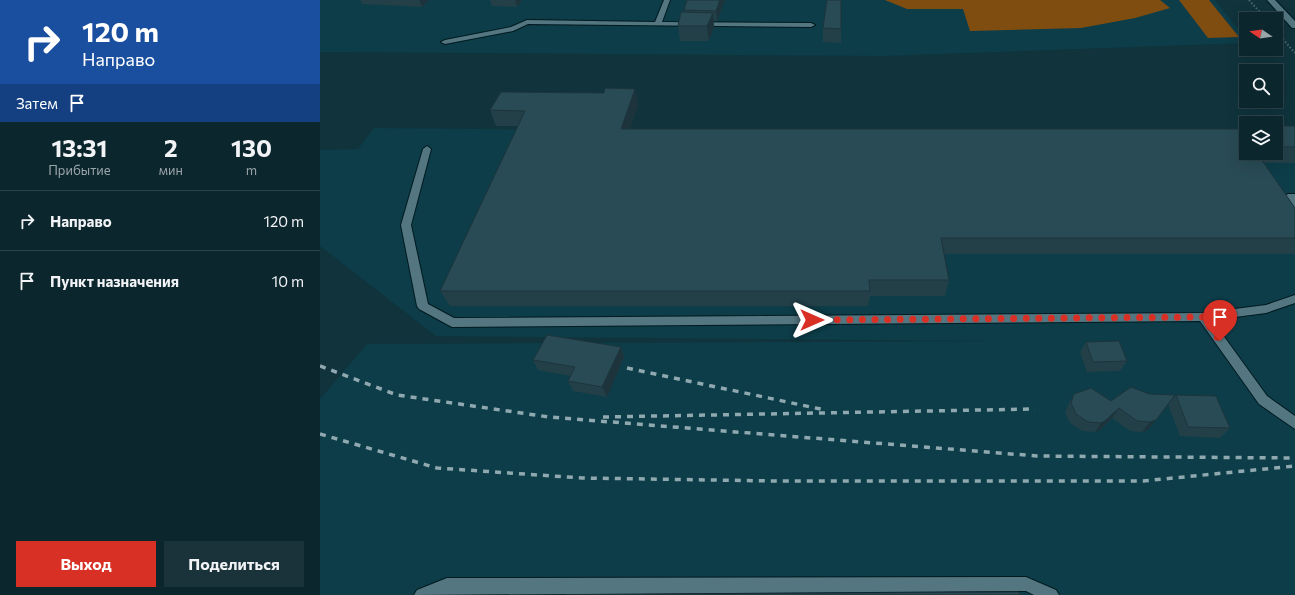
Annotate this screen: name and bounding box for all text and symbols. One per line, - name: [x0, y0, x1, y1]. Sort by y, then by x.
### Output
- north arrow: [1239, 12, 1283, 56]
- map controls: [1239, 12, 1283, 160]
- text: 120 m: [82, 14, 159, 48]
- icon: right: [16, 16, 68, 68]
- text: Направо: [82, 48, 155, 70]
- button: search: [1239, 64, 1283, 108]
- icon: arrive: [66, 92, 88, 114]
- text: Затем: [16, 94, 58, 112]
- button: layers: [1239, 116, 1283, 160]
- text: 13:31: [51, 133, 107, 162]
- text: 2: [164, 133, 178, 162]
- text: 130: [231, 133, 272, 162]
- text: Прибытие: [48, 162, 111, 178]
- text: мин: [159, 162, 183, 178]
- text: m: [246, 162, 257, 178]
- icon: right: [16, 210, 38, 232]
- text: Направо: [50, 212, 112, 230]
- text: 120 m: [264, 212, 304, 230]
- icon: arrive: [16, 270, 38, 292]
- text: Пункт назначения: [50, 272, 179, 290]
- text: 10 m: [272, 272, 304, 290]
- position arrow: [791, 299, 833, 341]
- pin: [1203, 300, 1237, 341]
- icon: arrive: [1209, 306, 1231, 328]
- button: Выход: [16, 541, 156, 587]
- button: Поделиться: [164, 541, 304, 587]

